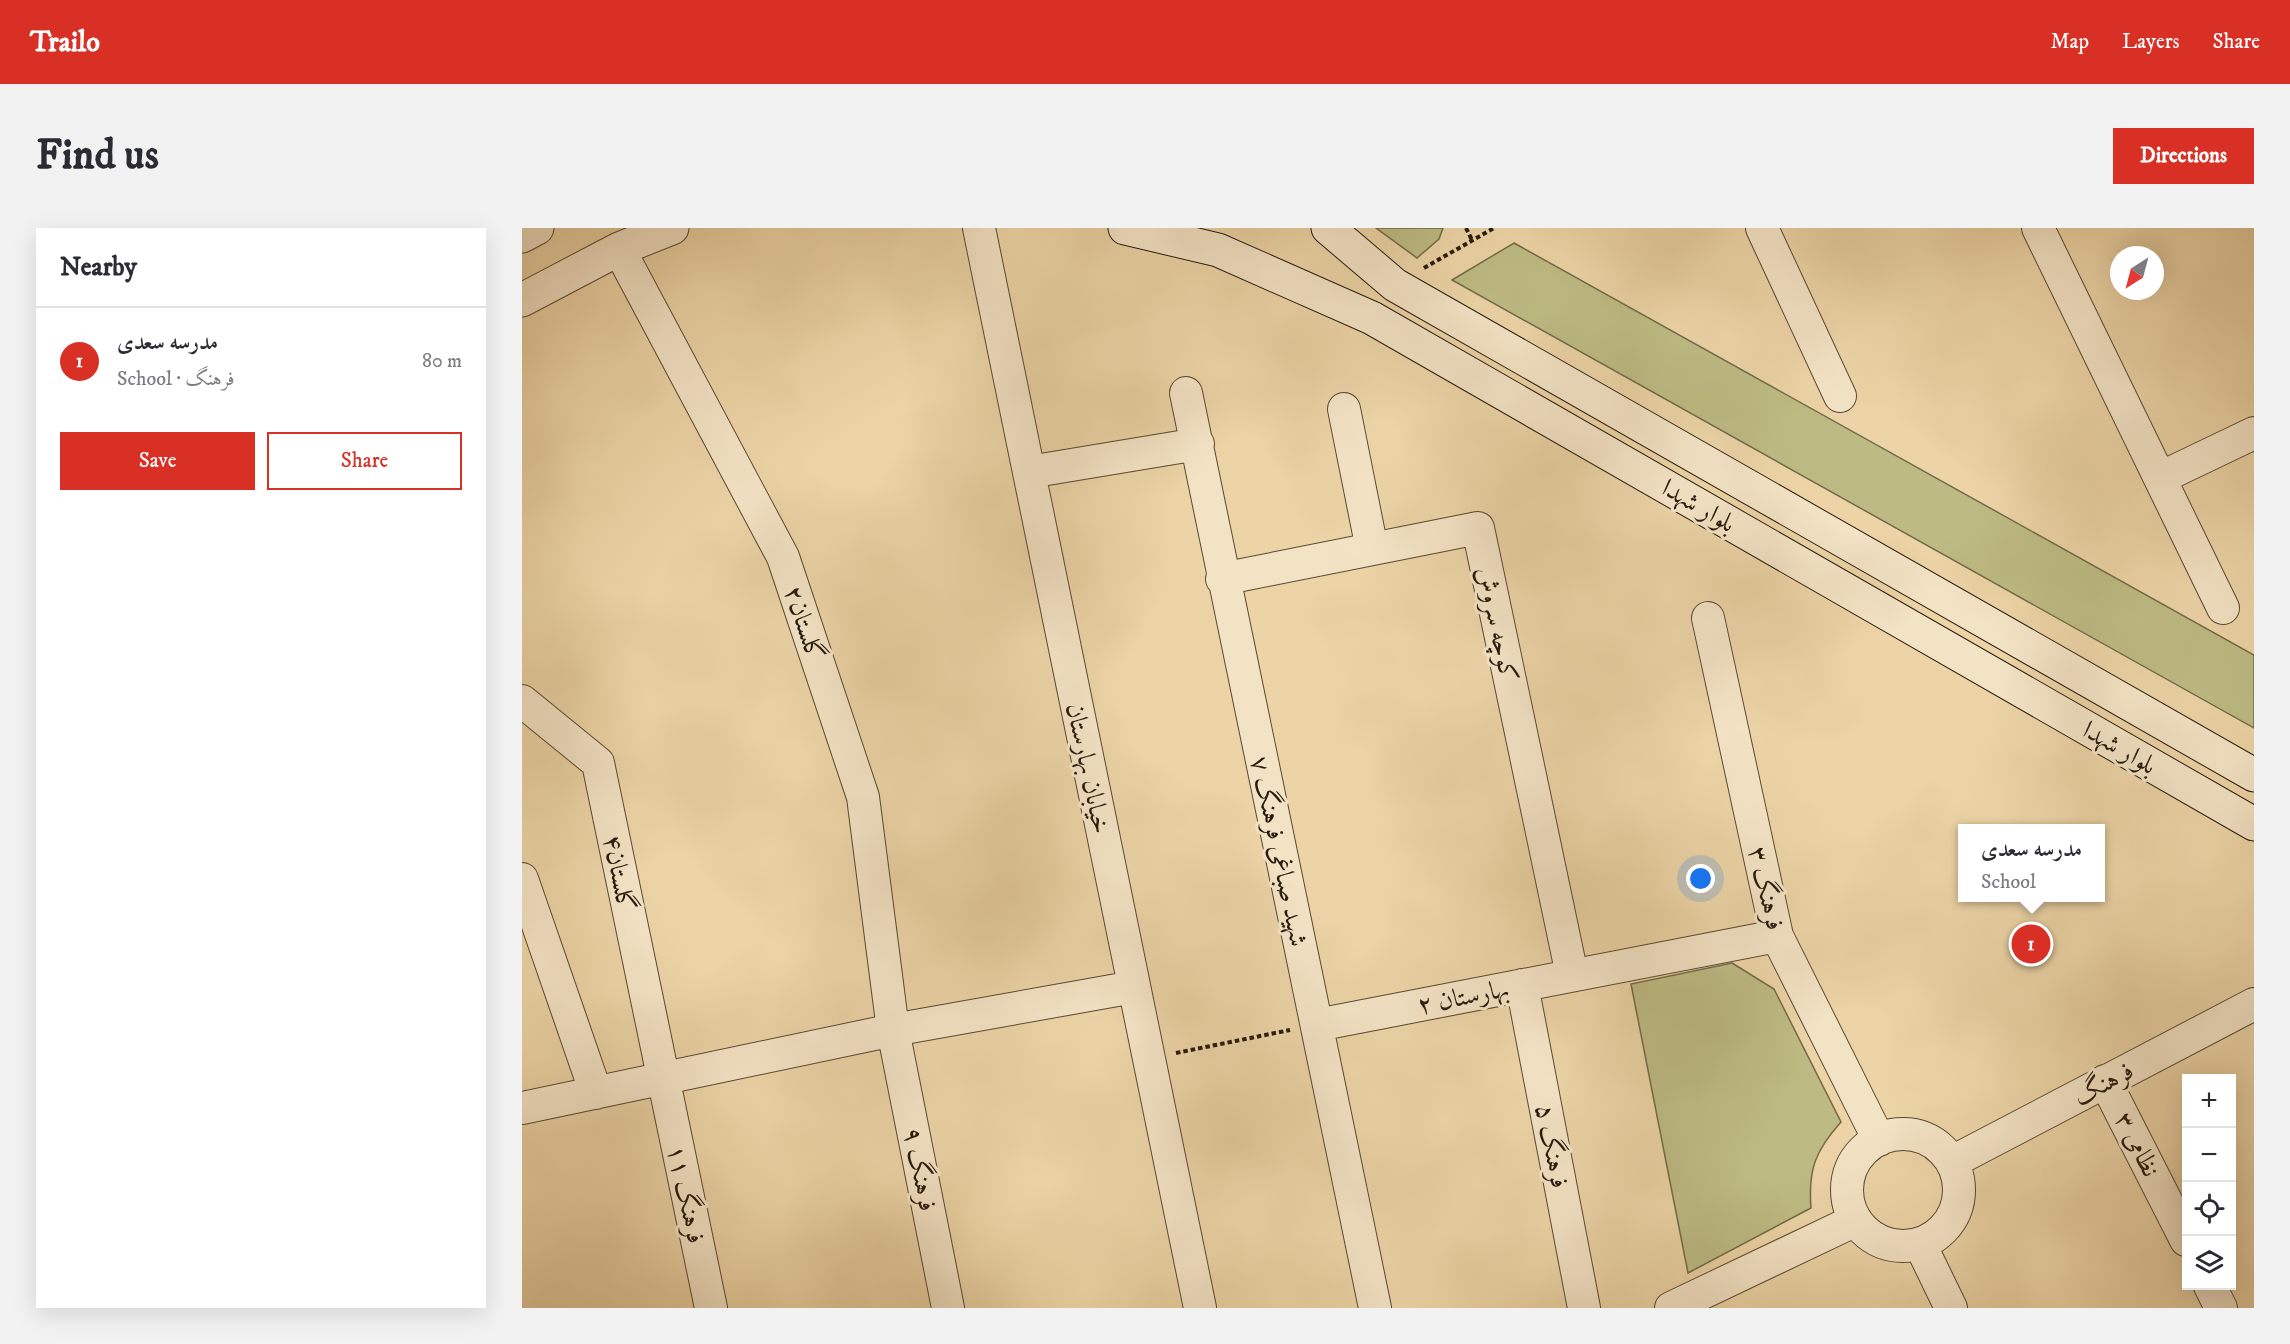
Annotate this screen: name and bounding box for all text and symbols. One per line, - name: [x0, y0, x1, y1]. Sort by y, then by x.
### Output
- text: Trailo: [30, 25, 100, 60]
- text: Map: [2050, 29, 2089, 55]
- text: Layers: [2122, 29, 2180, 55]
- text: Share: [2213, 29, 2260, 55]
- button: Directions: [2113, 128, 2254, 184]
- text: Find us: [36, 130, 159, 182]
- north arrow: [2110, 246, 2164, 300]
- text: Nearby: [60, 251, 137, 284]
- text: مدرسه سعدی: [117, 329, 218, 356]
- text: 1: [76, 349, 83, 374]
- text: 80 m: [422, 349, 462, 374]
- text: School · فرهنگ: [117, 367, 235, 392]
- button: Save: [60, 432, 255, 490]
- button: Share: [267, 432, 462, 490]
- street label: بلوار شهدا: [1655, 472, 1741, 541]
- street label: کوچه سروش: [1468, 564, 1525, 685]
- street label: گلستان۲: [776, 582, 831, 665]
- street label: خیابان بهارستان: [1058, 700, 1117, 837]
- street label: بلوار شهدا: [2076, 714, 2162, 783]
- street label: شهید صباغی فرهنگ ۷: [1242, 753, 1316, 950]
- popup: [1958, 824, 2105, 902]
- street label: گلستان۴: [595, 832, 642, 914]
- text: مدرسه سعدی: [1981, 836, 2082, 863]
- street label: فرهنگ ۳: [1740, 843, 1792, 933]
- your location: [1686, 864, 1715, 893]
- text: School: [1981, 870, 2036, 895]
- pin: 1: [2012, 922, 2050, 966]
- street label: بهارستان ۲: [1415, 972, 1512, 1023]
- street label: فرهنگ: [2067, 1054, 2140, 1114]
- map controls: [2182, 1074, 2236, 1290]
- button: +: [2182, 1074, 2236, 1128]
- street label: فرهنگ ۵: [1527, 1101, 1577, 1191]
- street label: نظامی ۳: [2106, 1107, 2167, 1183]
- street label: فرهنگ ۹: [895, 1124, 945, 1214]
- button: −: [2182, 1128, 2236, 1182]
- street label: فرهنگ ۱۱: [659, 1142, 713, 1247]
- button: locate: [2182, 1182, 2236, 1236]
- button: layers: [2182, 1236, 2236, 1290]

